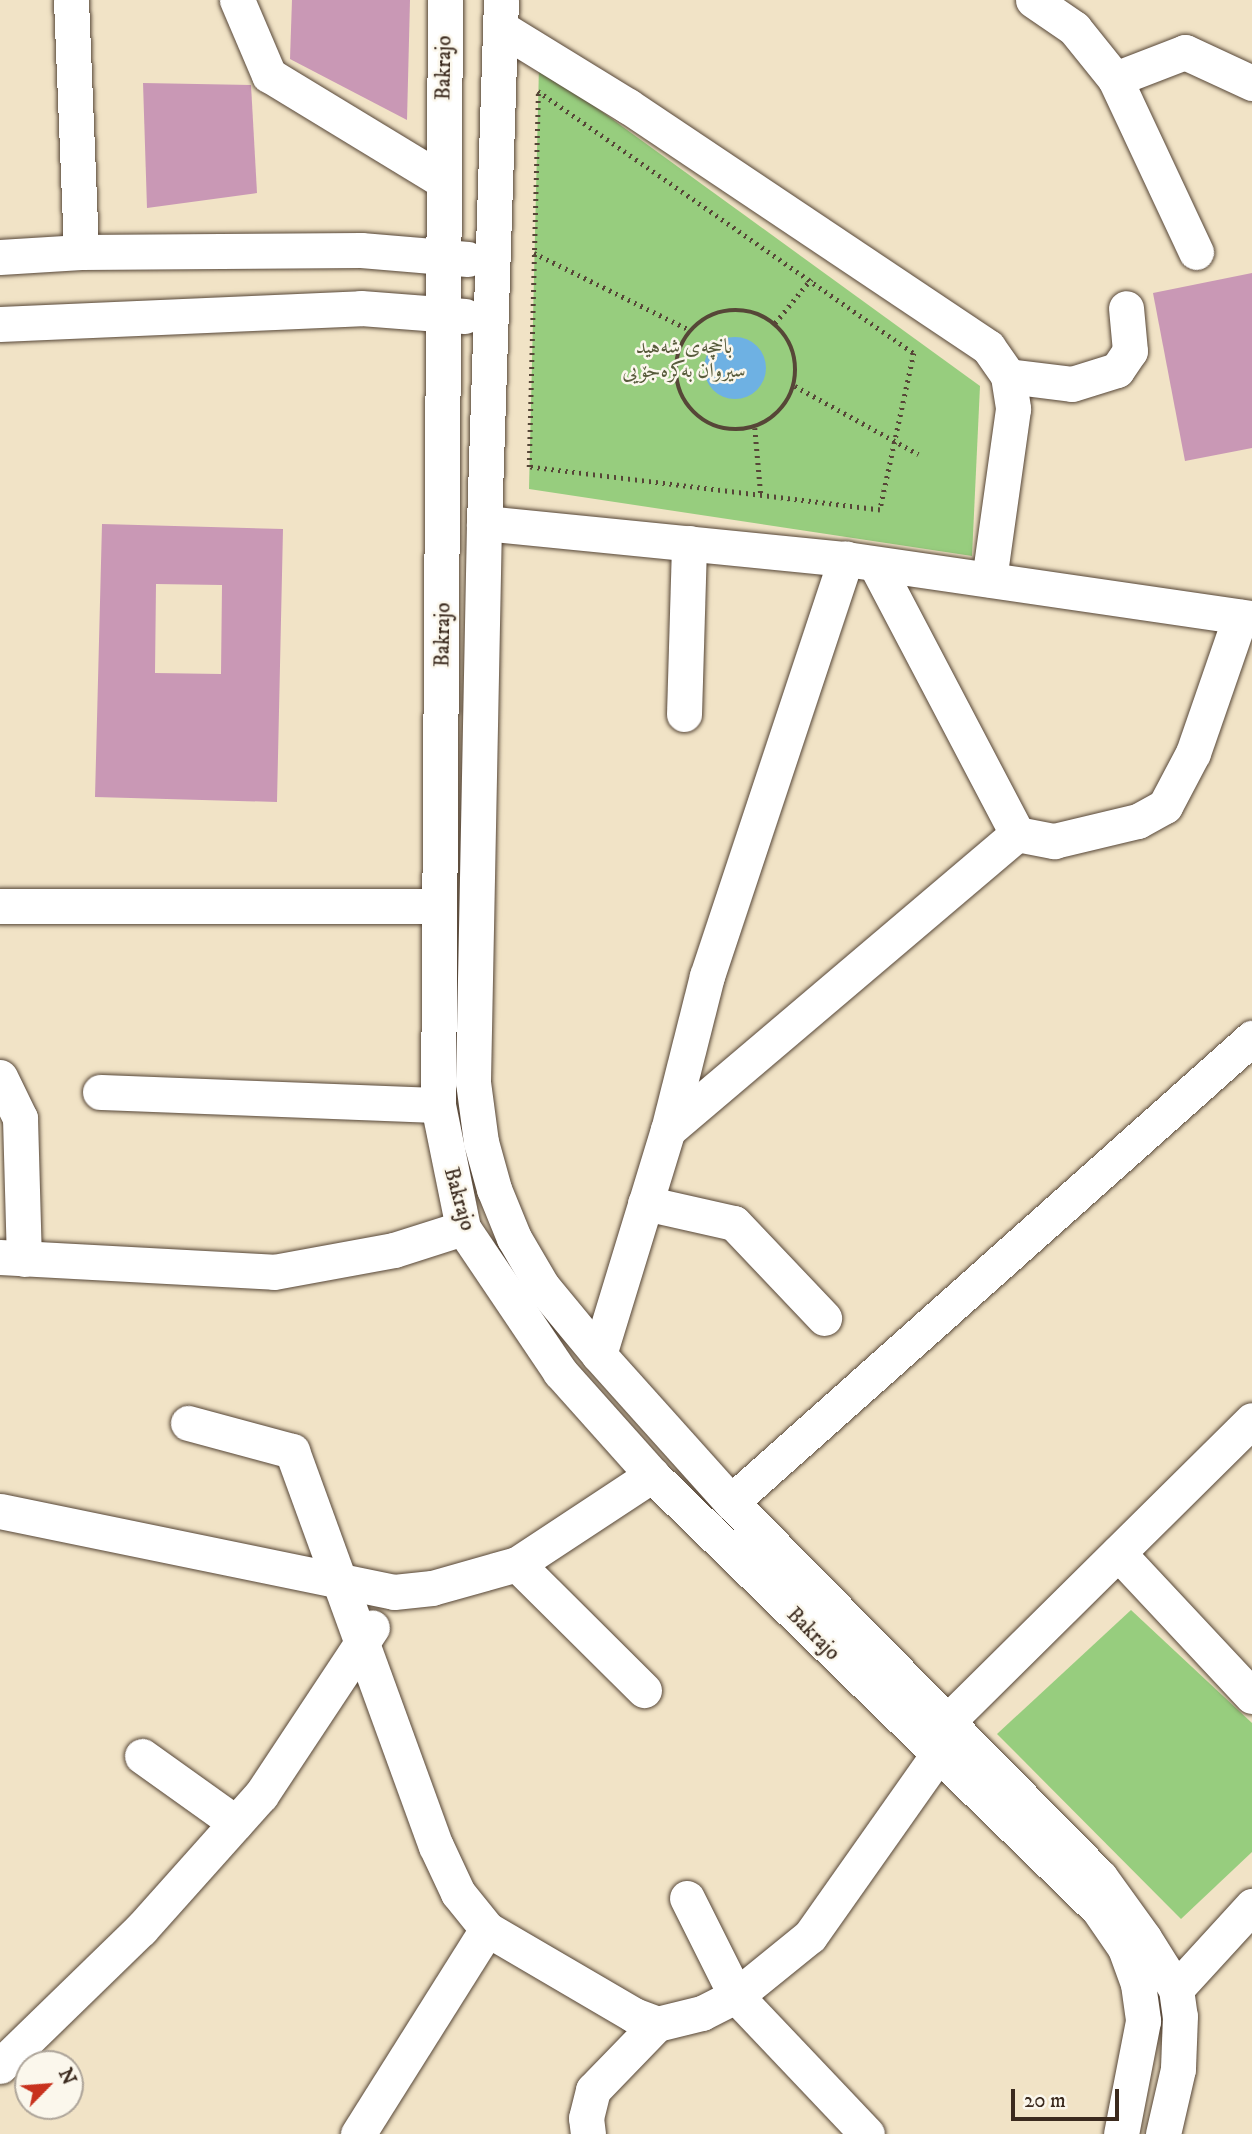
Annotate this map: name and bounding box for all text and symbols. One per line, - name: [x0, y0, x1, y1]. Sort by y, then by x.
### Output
- street label: Bakrajo: [431, 35, 457, 101]
- park label: باخچەی شەهید سیروان بەکرەجۆیی: [622, 334, 746, 384]
- street label: Bakrajo: [430, 602, 456, 668]
- street label: Bakrajo: [438, 1164, 480, 1234]
- street label: Bakrajo: [781, 1602, 845, 1666]
- north arrow: [14, 2050, 84, 2120]
- text: N: [53, 2065, 80, 2089]
- scale bar: [1014, 2074, 1122, 2118]
- text: 20 m: [1024, 2088, 1066, 2114]

